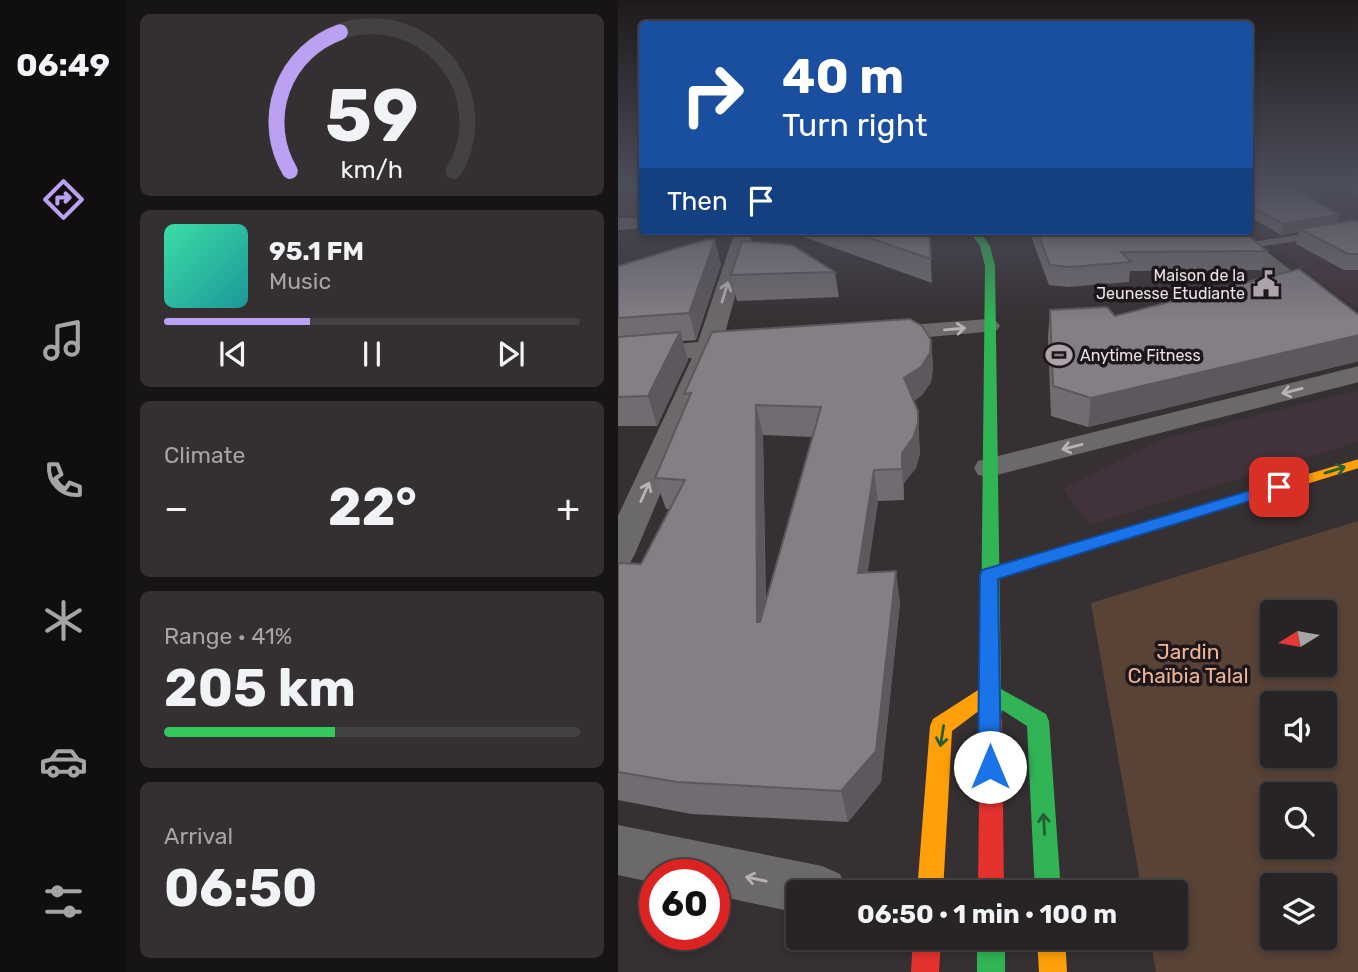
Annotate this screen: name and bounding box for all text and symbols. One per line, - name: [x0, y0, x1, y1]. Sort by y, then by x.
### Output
- text: 06:49: [16, 46, 110, 84]
- text: 40 m: [782, 47, 904, 105]
- icon: right: [667, 49, 758, 140]
- text: 59: [325, 73, 419, 159]
- text: Turn right: [782, 106, 927, 144]
- text: km/h: [341, 155, 403, 184]
- icon: directions: [39, 175, 88, 224]
- icon: arrive: [742, 182, 780, 220]
- text: Then: [667, 186, 728, 217]
- text: 95.1 FM: [269, 236, 364, 267]
- place label: Maison de la Jeunesse Etudiante: [1096, 266, 1245, 303]
- text: Music: [269, 267, 331, 295]
- public building icon: Maison de la Jeunesse Etudiante: [1251, 269, 1281, 299]
- one-way arrow: [720, 281, 733, 303]
- icon: music: [39, 316, 88, 365]
- one-way arrow: [943, 322, 965, 335]
- icon: previous: [214, 335, 252, 373]
- icon: pause: [353, 335, 391, 373]
- icon: next: [492, 335, 530, 373]
- sports icon: Anytime Fitness: [1044, 340, 1074, 370]
- place label: Anytime Fitness: [1080, 346, 1201, 365]
- one-way arrow: [1281, 385, 1304, 398]
- text: Climate: [164, 441, 245, 469]
- one-way arrow: [1061, 441, 1084, 454]
- icon: phone: [39, 456, 88, 505]
- pin: [1249, 457, 1309, 517]
- one-way arrow: [1324, 462, 1346, 475]
- icon: arrive: [1260, 468, 1298, 506]
- text: 22°: [328, 476, 417, 538]
- one-way arrow: [639, 482, 652, 503]
- text: −: [164, 485, 189, 531]
- text: +: [556, 485, 580, 531]
- icon: climate: [39, 596, 88, 645]
- north arrow: [1260, 600, 1337, 677]
- map controls: [1260, 600, 1337, 950]
- text: Range · 41%: [164, 622, 292, 650]
- park label: Jardin Chaïbia Talal: [1128, 639, 1248, 688]
- text: 205 km: [164, 657, 356, 719]
- button: sound: [1260, 691, 1337, 768]
- one-way arrow: [935, 724, 948, 747]
- position arrow: [953, 730, 1027, 804]
- icon: car: [39, 737, 88, 786]
- button: search: [1260, 782, 1337, 859]
- one-way arrow: [1037, 814, 1050, 836]
- text: Arrival: [164, 822, 233, 850]
- text: 06:50: [164, 857, 317, 919]
- speed limit sign: 60: [639, 859, 730, 950]
- one-way arrow: [745, 871, 767, 884]
- button: layers: [1260, 873, 1337, 950]
- icon: filters: [39, 877, 88, 926]
- text: 06:50 · 1 min · 100 m: [857, 899, 1117, 930]

